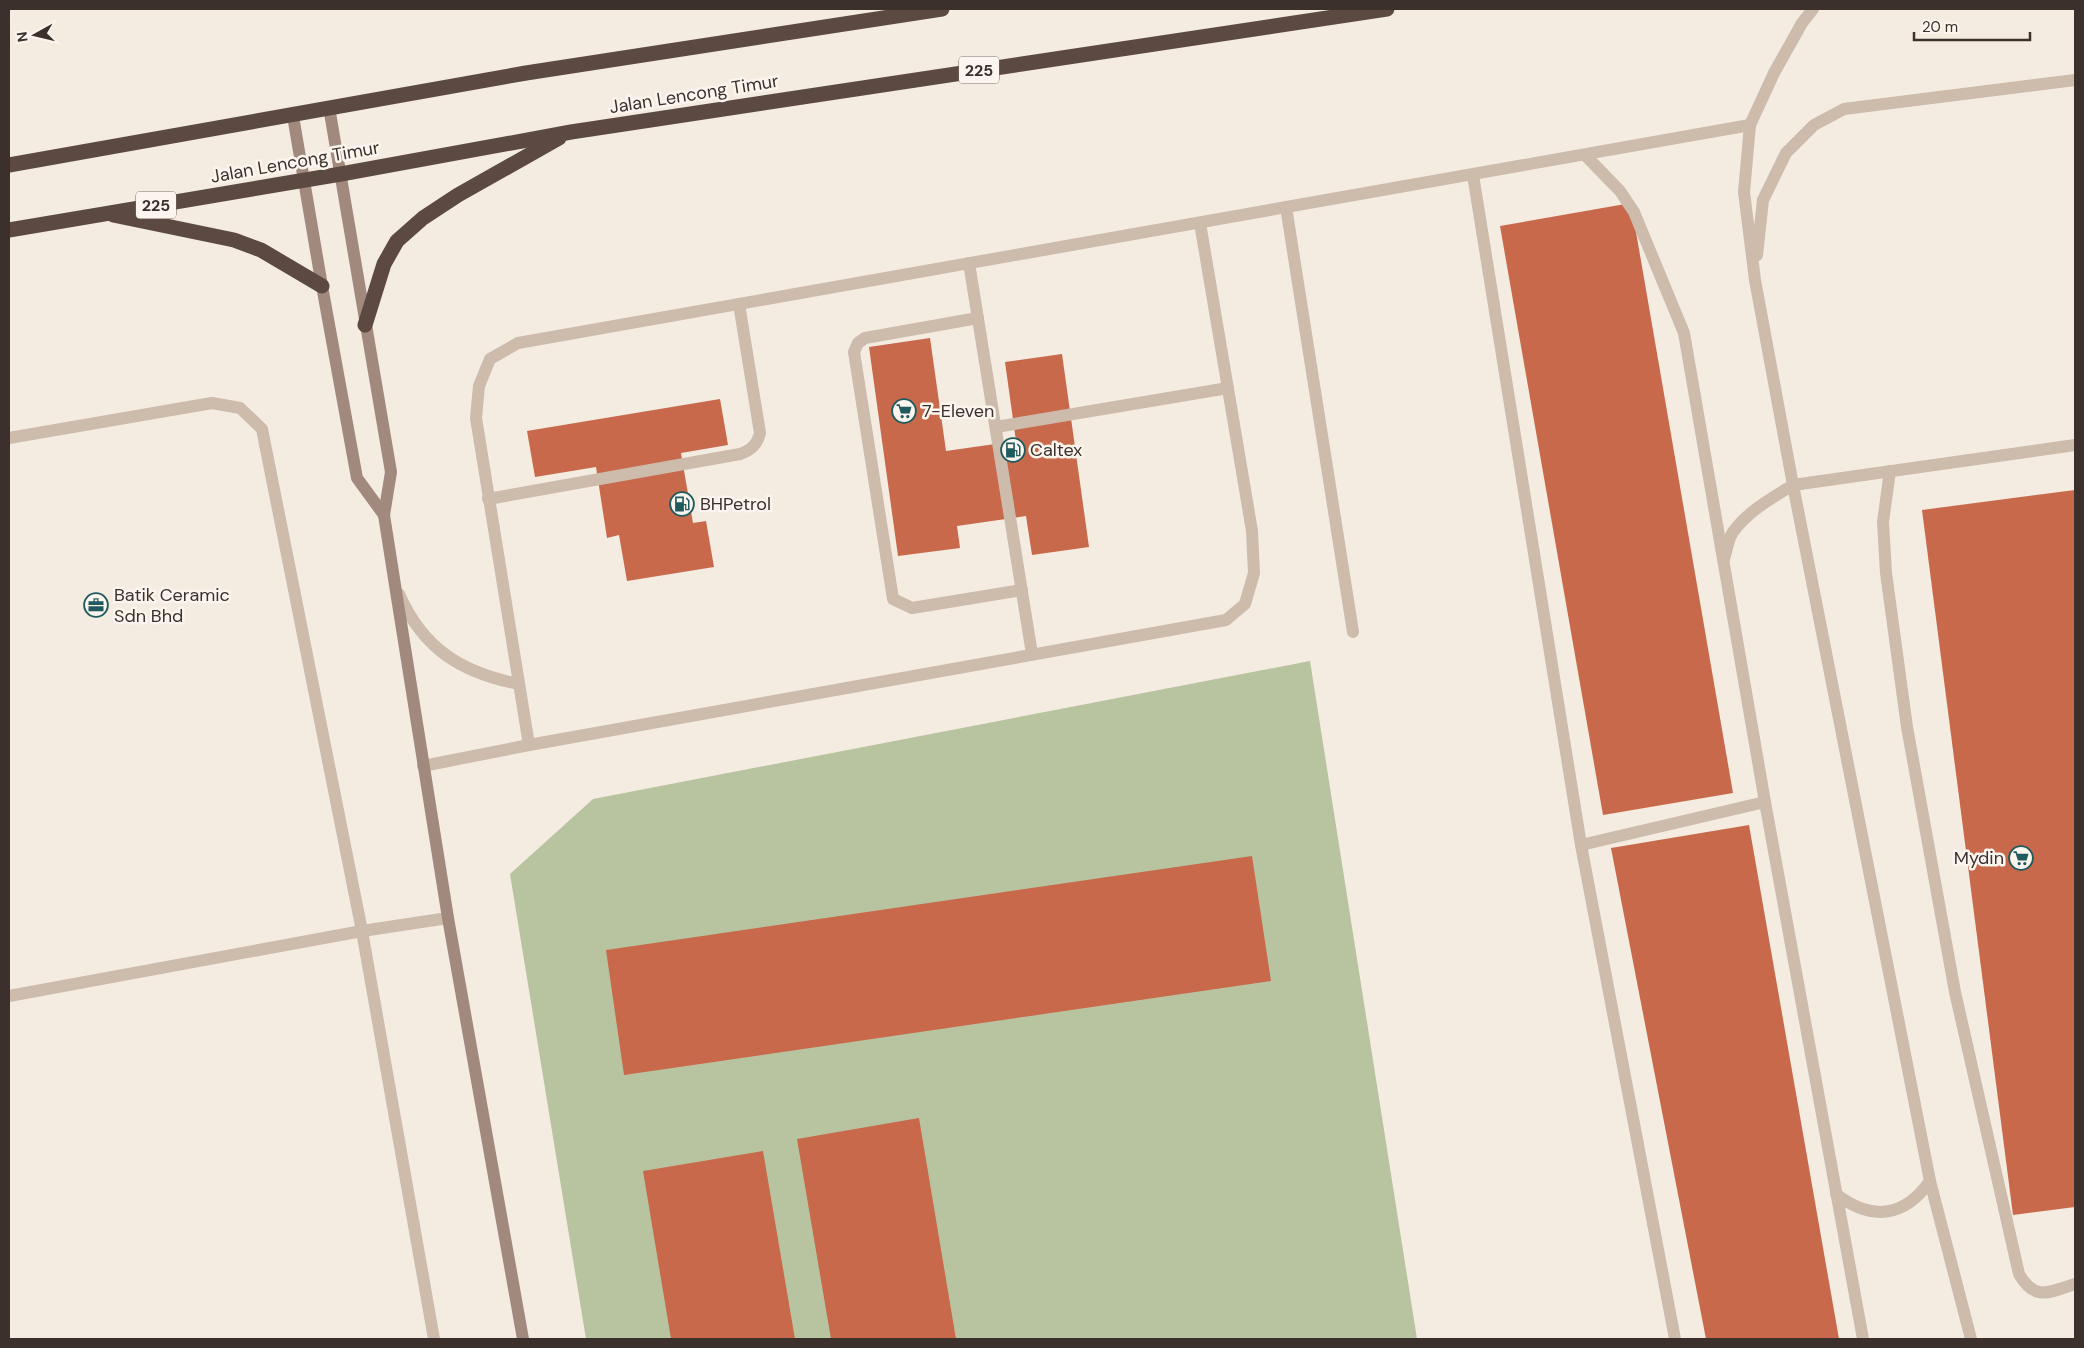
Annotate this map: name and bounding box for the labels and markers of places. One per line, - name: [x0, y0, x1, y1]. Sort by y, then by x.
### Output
- supermarket icon: 7-Eleven: [891, 398, 917, 424]
- place label: 7-Eleven: [922, 399, 994, 423]
- fuel station icon: Caltex: [1000, 437, 1026, 463]
- place label: Caltex: [1030, 438, 1082, 462]
- fuel station icon: BHPetrol: [669, 491, 695, 517]
- place label: BHPetrol: [700, 492, 771, 516]
- place label: Batik Ceramic Sdn Bhd: [114, 583, 230, 628]
- office icon: Batik Ceramic Sdn Bhd: [83, 592, 109, 618]
- supermarket icon: Mydin: [2008, 845, 2034, 871]
- place label: Mydin: [1954, 846, 2004, 870]

